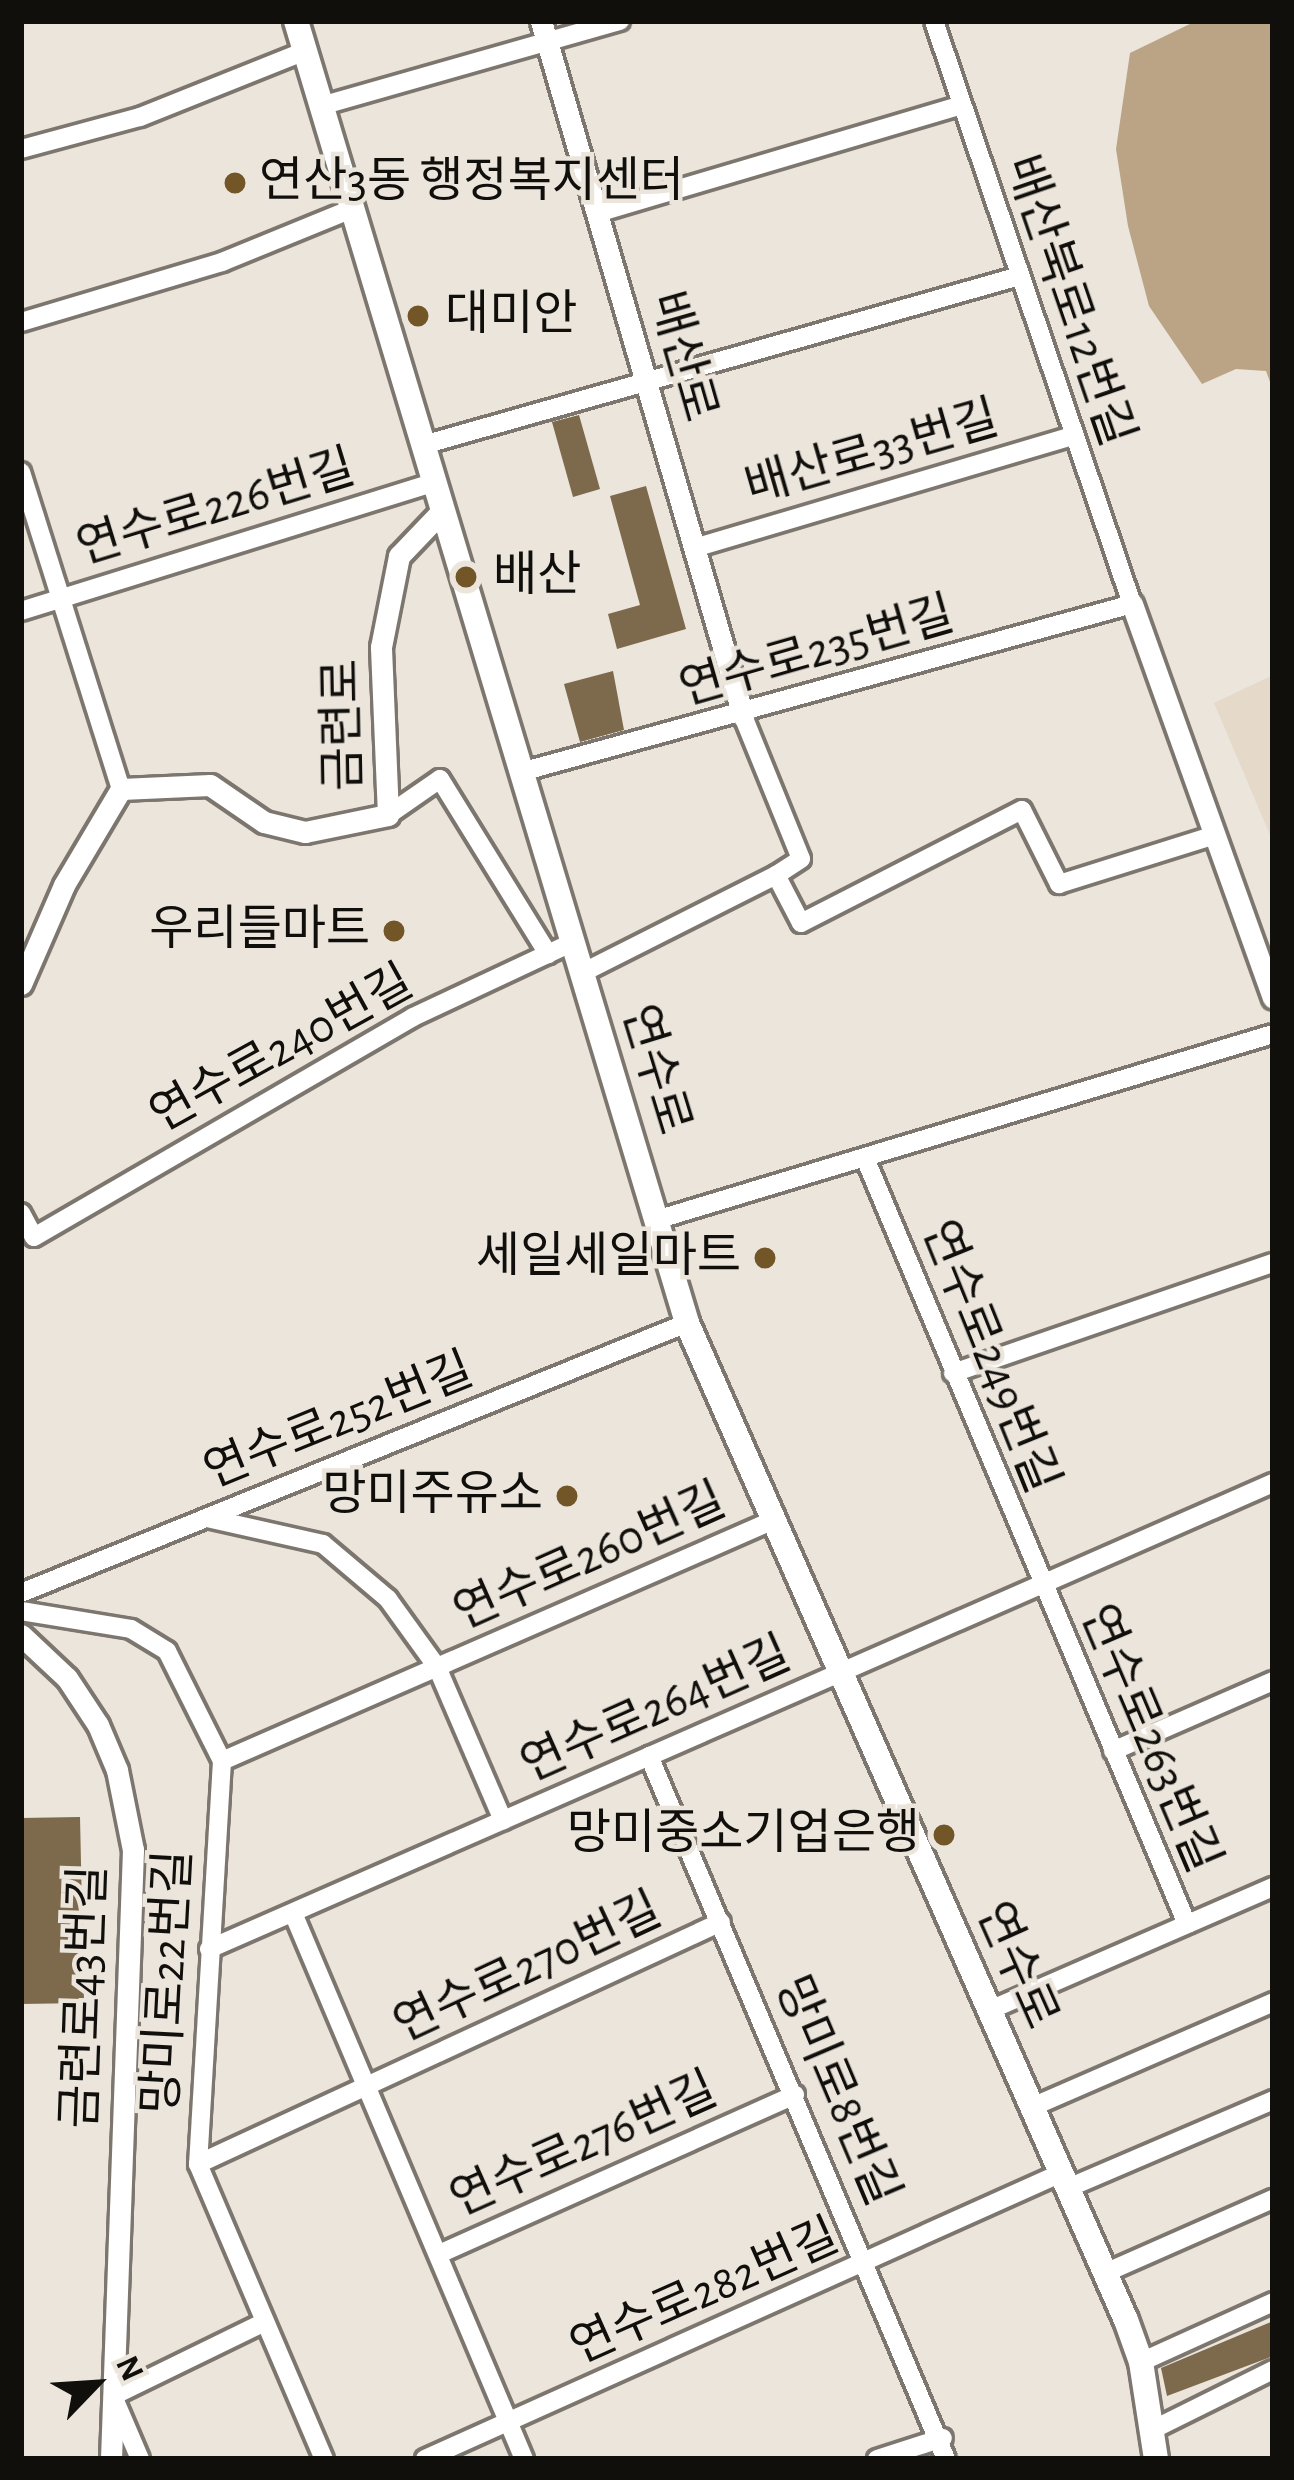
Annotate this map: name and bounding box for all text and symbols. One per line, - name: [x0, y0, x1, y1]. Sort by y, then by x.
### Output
- street label: 배산북로12번길: [991, 148, 1145, 454]
- place label: 연산3동 행정복지센터: [259, 154, 684, 212]
- marker: 연산3동 행정복지센터: [222, 170, 248, 196]
- street label: 배산로: [636, 285, 728, 429]
- place label: 대미안: [445, 287, 577, 345]
- marker: 대미안: [402, 300, 434, 332]
- street label: 배산로33번길: [739, 390, 1005, 518]
- street label: 연수로226번길: [70, 439, 362, 579]
- place label: 배산: [493, 548, 581, 606]
- marker: 배산: [450, 561, 482, 593]
- street label: 연수로235번길: [673, 586, 961, 720]
- street label: 금련로: [314, 658, 374, 792]
- place label: 우리들마트: [149, 902, 370, 960]
- marker: 우리들마트: [381, 918, 407, 944]
- street label: 연수로240번길: [141, 954, 423, 1146]
- street label: 연수로: [608, 998, 702, 1142]
- street label: 연수로249번길: [908, 1213, 1070, 1501]
- place label: 세일세일마트: [476, 1229, 741, 1287]
- marker: 세일세일마트: [752, 1245, 778, 1271]
- street label: 연수로252번길: [196, 1342, 482, 1502]
- place label: 망미주유소: [322, 1467, 543, 1525]
- street label: 연수로260번길: [446, 1473, 734, 1643]
- marker: 망미주유소: [554, 1483, 580, 1509]
- street label: 연수로263번길: [1067, 1597, 1231, 1881]
- street label: 연수로264번길: [513, 1626, 799, 1796]
- place label: 망미중소기업은행: [567, 1806, 920, 1864]
- marker: 망미중소기업은행: [931, 1822, 957, 1848]
- street label: 망미로22번길: [133, 1848, 205, 2116]
- street label: 금련로43번길: [53, 1864, 119, 2130]
- street label: 연수로270번길: [385, 1882, 671, 2056]
- street label: 연수로: [963, 1894, 1069, 2038]
- street label: 망미로8번길: [762, 1968, 910, 2214]
- street label: 연수로276번길: [442, 2062, 726, 2230]
- street label: 연수로282번길: [562, 2208, 848, 2378]
- north arrow: [36, 2324, 156, 2444]
- text: N: [109, 2351, 149, 2386]

